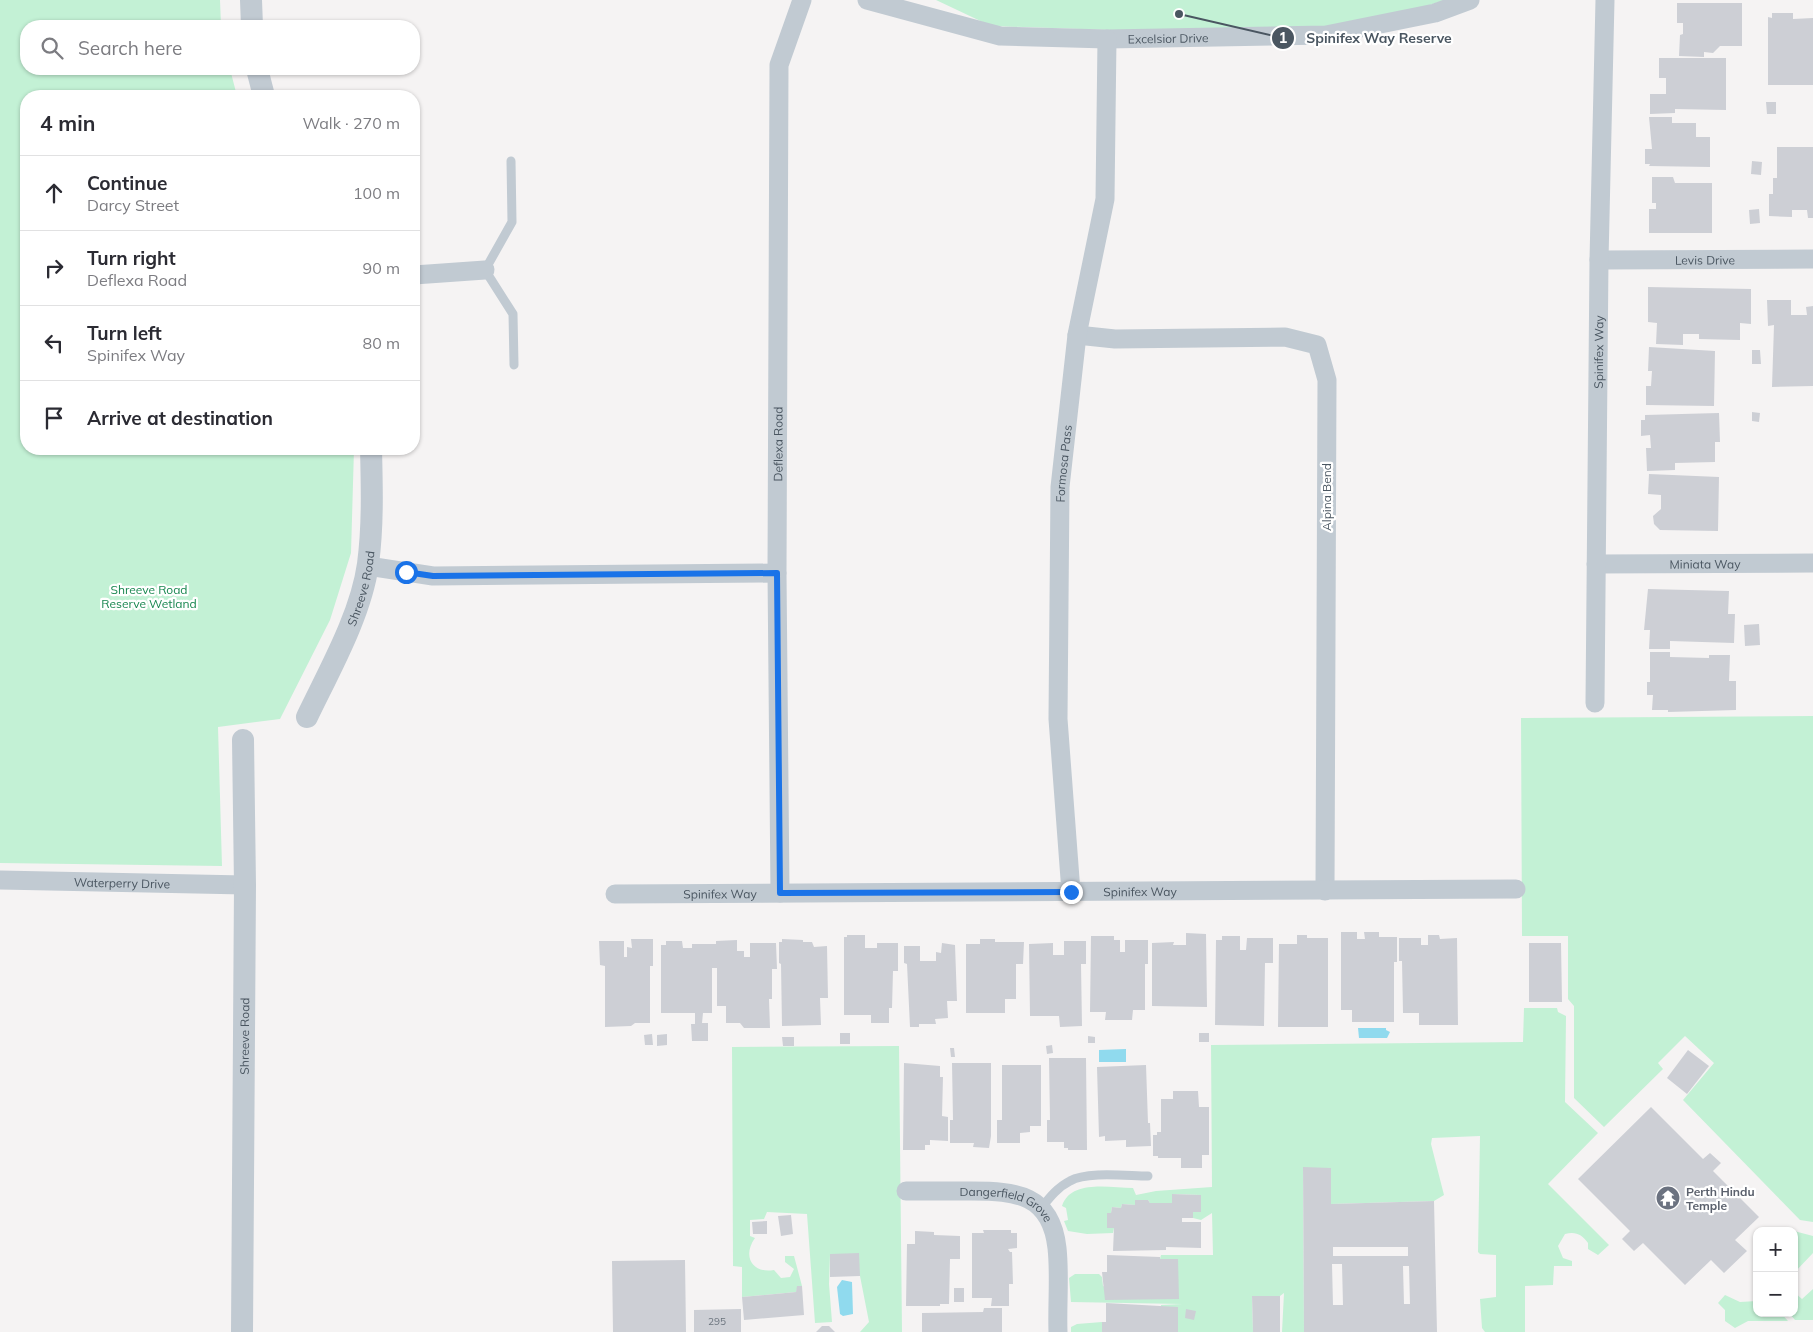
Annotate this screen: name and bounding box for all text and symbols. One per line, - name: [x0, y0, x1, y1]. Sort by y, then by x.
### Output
- search box: [20, 20, 420, 75]
- callout: Spinifex Way Reserve: [1271, 23, 1461, 52]
- text: 1: [1278, 28, 1288, 47]
- text: Spinifex Way Reserve: [1306, 29, 1452, 47]
- street label: Excelsior Drive: [1128, 30, 1209, 46]
- icon: search: [38, 34, 66, 62]
- text: Search here: [78, 36, 182, 60]
- text: 4 min: [40, 110, 95, 136]
- text: Walk · 270 m: [302, 113, 400, 133]
- text: Continue: [87, 171, 167, 195]
- icon: ahead: [40, 179, 68, 207]
- text: 100 m: [353, 183, 400, 203]
- text: Darcy Street: [87, 195, 179, 215]
- text: Turn right: [87, 246, 176, 270]
- street label: Levis Drive: [1675, 252, 1735, 267]
- icon: right: [40, 254, 68, 282]
- text: 90 m: [363, 258, 400, 278]
- text: Deflexa Road: [87, 270, 187, 290]
- street label: Spinifex Way: [1590, 315, 1606, 389]
- text: Turn left: [87, 321, 162, 345]
- icon: left: [40, 329, 68, 357]
- text: 80 m: [363, 333, 400, 353]
- text: Spinifex Way: [87, 345, 185, 365]
- icon: arrive: [40, 404, 68, 432]
- text: Arrive at destination: [87, 406, 273, 430]
- street label: Deflexa Road: [770, 406, 785, 482]
- street label: Formosa Pass: [1052, 424, 1074, 503]
- street label: Alpina Bend: [1319, 463, 1334, 531]
- street label: Shreeve Road: [343, 550, 377, 628]
- street label: Miniata Way: [1669, 556, 1741, 571]
- route start: [395, 561, 418, 584]
- park label: Shreeve Road Reserve Wetland: [101, 582, 197, 611]
- street label: Waterperry Drive: [74, 874, 170, 891]
- route end: [1060, 881, 1083, 904]
- street label: Spinifex Way: [1103, 883, 1177, 899]
- street label: Spinifex Way: [683, 886, 757, 901]
- street label: Shreeve Road: [236, 997, 252, 1075]
- street label: Dangerfield Grove: [959, 1183, 1056, 1224]
- place label: Perth Hindu Temple: [1686, 1184, 1755, 1213]
- temple icon: Perth Hindu Temple: [1655, 1185, 1681, 1211]
- map controls: [1753, 1227, 1798, 1317]
- button: +: [1753, 1227, 1798, 1272]
- button: −: [1753, 1272, 1798, 1317]
- house number: 295: [708, 1315, 726, 1328]

